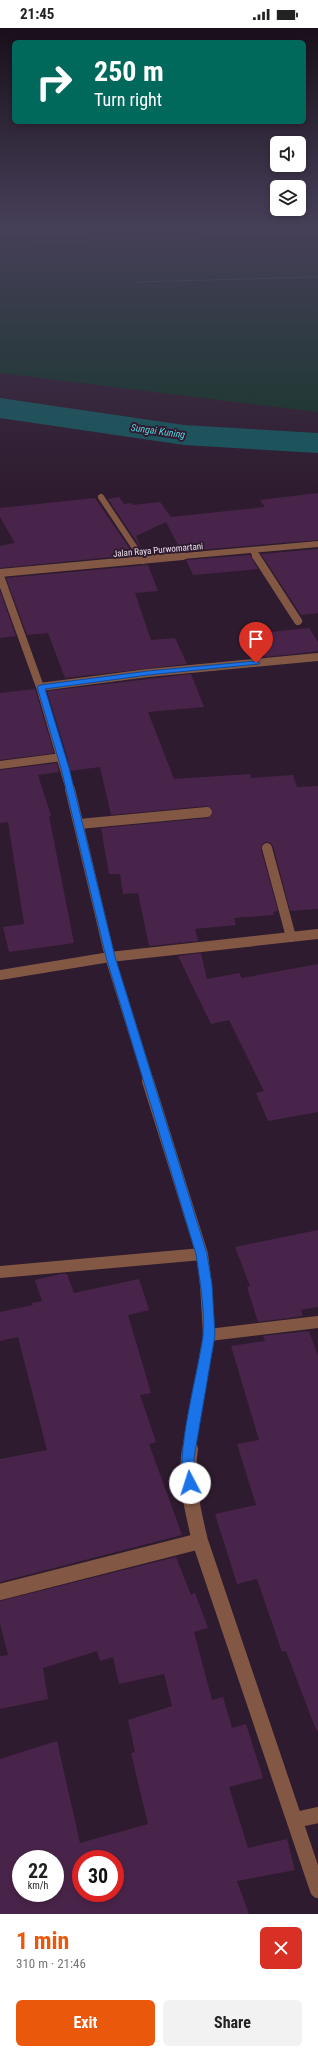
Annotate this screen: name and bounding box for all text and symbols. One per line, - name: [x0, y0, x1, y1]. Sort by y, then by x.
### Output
- text: 21:45: [20, 5, 54, 23]
- text: 250 m: [94, 55, 164, 88]
- icon: right: [28, 56, 80, 108]
- text: Turn right: [94, 89, 162, 110]
- map controls: [270, 136, 306, 216]
- button: sound: [270, 136, 306, 172]
- button: layers: [270, 180, 306, 216]
- water label: Sungai Kuning: [130, 422, 186, 440]
- street label: Jalan Raya Purwomartani: [112, 541, 204, 559]
- pin: [239, 622, 273, 663]
- icon: arrive: [245, 628, 267, 650]
- position arrow: [169, 1462, 211, 1504]
- speed limit sign: 30: [72, 1850, 124, 1902]
- text: 22: [28, 1859, 48, 1883]
- text: km/h: [28, 1880, 48, 1891]
- text: 1 min: [16, 1927, 69, 1955]
- button: close: [260, 1927, 302, 1969]
- text: 310 m · 21:46: [16, 1956, 86, 1971]
- button: Exit: [16, 2000, 155, 2046]
- button: Share: [163, 2000, 302, 2046]

